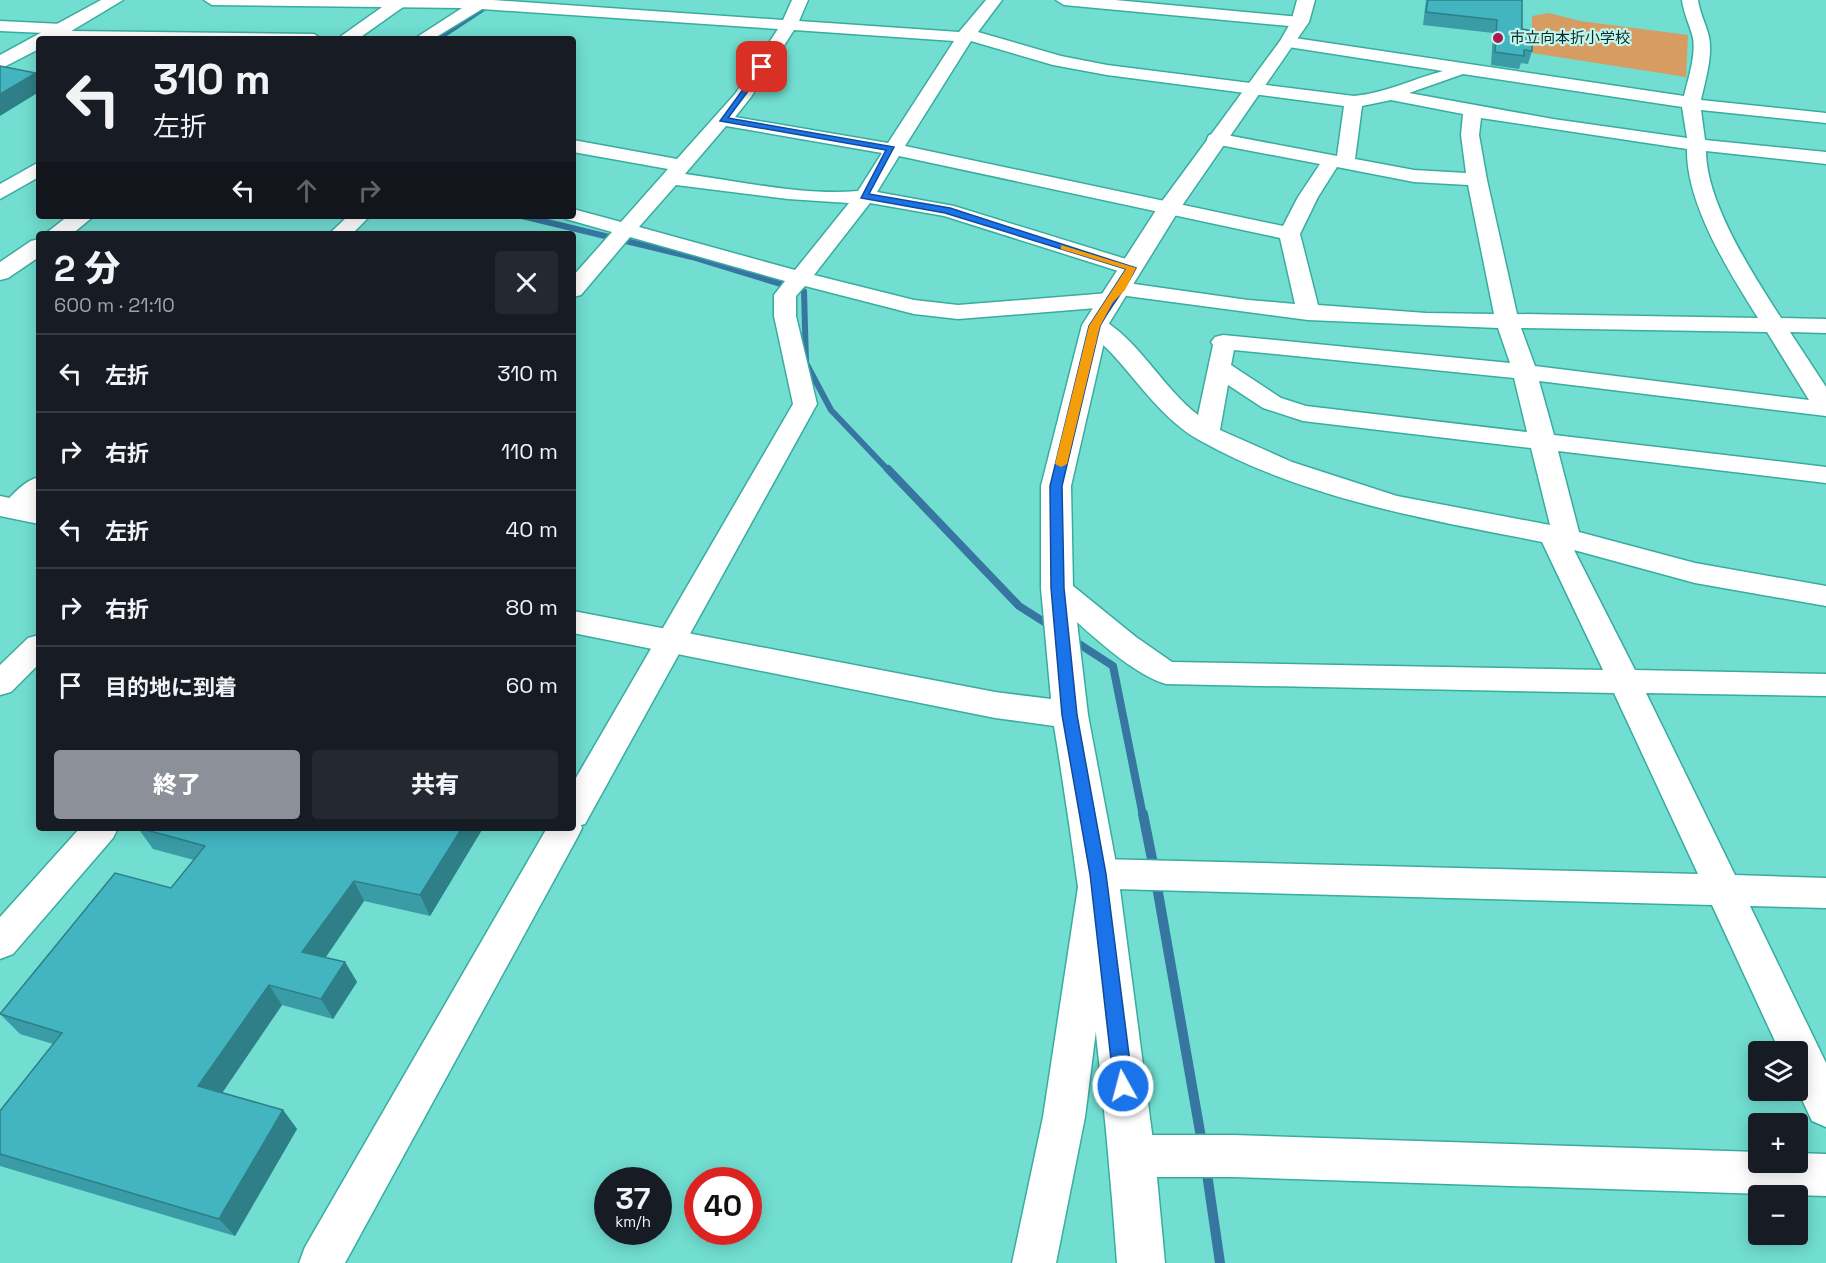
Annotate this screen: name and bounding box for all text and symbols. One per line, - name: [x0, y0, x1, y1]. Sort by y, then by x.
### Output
- place label: 市立向本折小学校: [1510, 28, 1630, 47]
- marker: 市立向本折小学校: [1491, 31, 1505, 45]
- pin: [736, 41, 787, 92]
- icon: arrive: [745, 50, 778, 83]
- text: 310 m: [153, 53, 271, 106]
- icon: left: [54, 60, 132, 138]
- text: 左折: [153, 109, 207, 144]
- icon: left: [227, 174, 260, 207]
- icon: ahead: [290, 174, 323, 207]
- icon: right: [353, 174, 386, 207]
- text: 2 分: [54, 246, 121, 292]
- button: close: [495, 251, 558, 314]
- text: 600 m · 21:10: [54, 292, 175, 318]
- icon: left: [54, 357, 87, 390]
- text: 310 m: [497, 359, 558, 387]
- text: 左折: [105, 361, 149, 389]
- icon: right: [54, 435, 87, 468]
- text: 110 m: [501, 437, 558, 465]
- text: 右折: [105, 439, 149, 467]
- icon: left: [54, 513, 87, 546]
- text: 40 m: [506, 515, 558, 543]
- text: 左折: [105, 517, 149, 545]
- icon: right: [54, 591, 87, 624]
- text: 80 m: [506, 593, 558, 621]
- text: 右折: [105, 595, 149, 623]
- icon: arrive: [54, 669, 87, 702]
- text: 60 m: [506, 671, 558, 699]
- text: 目的地に到着: [105, 673, 237, 701]
- button: 終了: [54, 750, 300, 819]
- button: 共有: [312, 750, 558, 819]
- map controls: [1748, 1041, 1808, 1245]
- button: layers: [1748, 1041, 1808, 1101]
- position arrow: [1091, 1054, 1155, 1118]
- button: +: [1748, 1113, 1808, 1173]
- speed limit sign: 40: [684, 1167, 762, 1245]
- text: 37: [616, 1179, 650, 1218]
- button: −: [1748, 1185, 1808, 1245]
- text: km/h: [615, 1212, 651, 1231]

